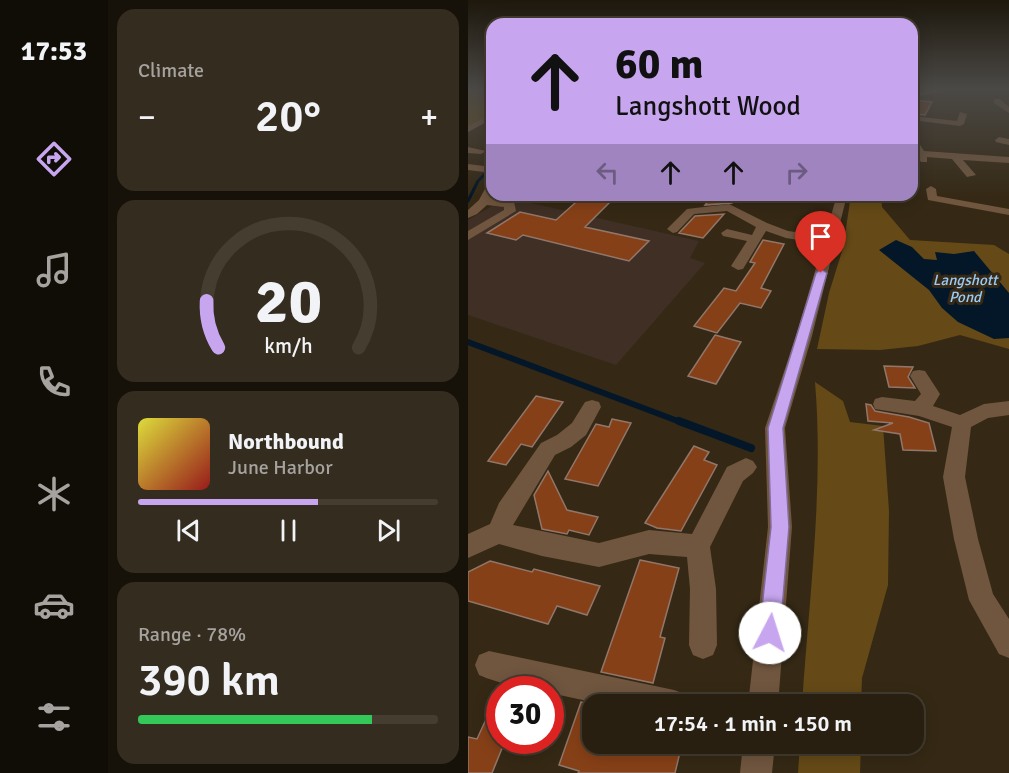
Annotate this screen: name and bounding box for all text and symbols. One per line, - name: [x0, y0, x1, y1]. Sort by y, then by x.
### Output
- text: 17:53: [21, 35, 87, 68]
- text: 60 m: [615, 39, 704, 90]
- icon: ahead: [516, 42, 594, 120]
- text: Climate: [138, 58, 204, 83]
- text: 20°: [255, 89, 321, 144]
- text: Langshott Wood: [615, 90, 801, 123]
- text: −: [138, 97, 156, 138]
- text: +: [420, 97, 438, 138]
- icon: directions: [33, 138, 75, 180]
- icon: left: [591, 156, 624, 189]
- icon: ahead: [654, 156, 687, 189]
- icon: ahead: [717, 156, 750, 189]
- icon: right: [780, 156, 813, 189]
- pin: [795, 211, 846, 273]
- icon: arrive: [804, 220, 837, 253]
- icon: music: [33, 249, 75, 291]
- text: 20: [254, 263, 322, 340]
- water label: Langshott Pond: [933, 271, 999, 306]
- text: km/h: [264, 333, 312, 359]
- icon: phone: [33, 361, 75, 403]
- text: Northbound: [228, 428, 344, 455]
- text: June Harbor: [228, 455, 333, 480]
- icon: climate: [33, 473, 75, 515]
- icon: previous: [172, 514, 205, 547]
- icon: pause: [272, 514, 305, 547]
- icon: next: [372, 514, 405, 547]
- icon: car: [33, 584, 75, 626]
- position arrow: [738, 601, 802, 665]
- text: Range · 78%: [138, 622, 246, 647]
- text: 390 km: [138, 653, 280, 708]
- speed limit sign: 30: [486, 676, 564, 754]
- icon: filters: [33, 696, 75, 738]
- text: 17:54 · 1 min · 150 m: [654, 710, 852, 737]

